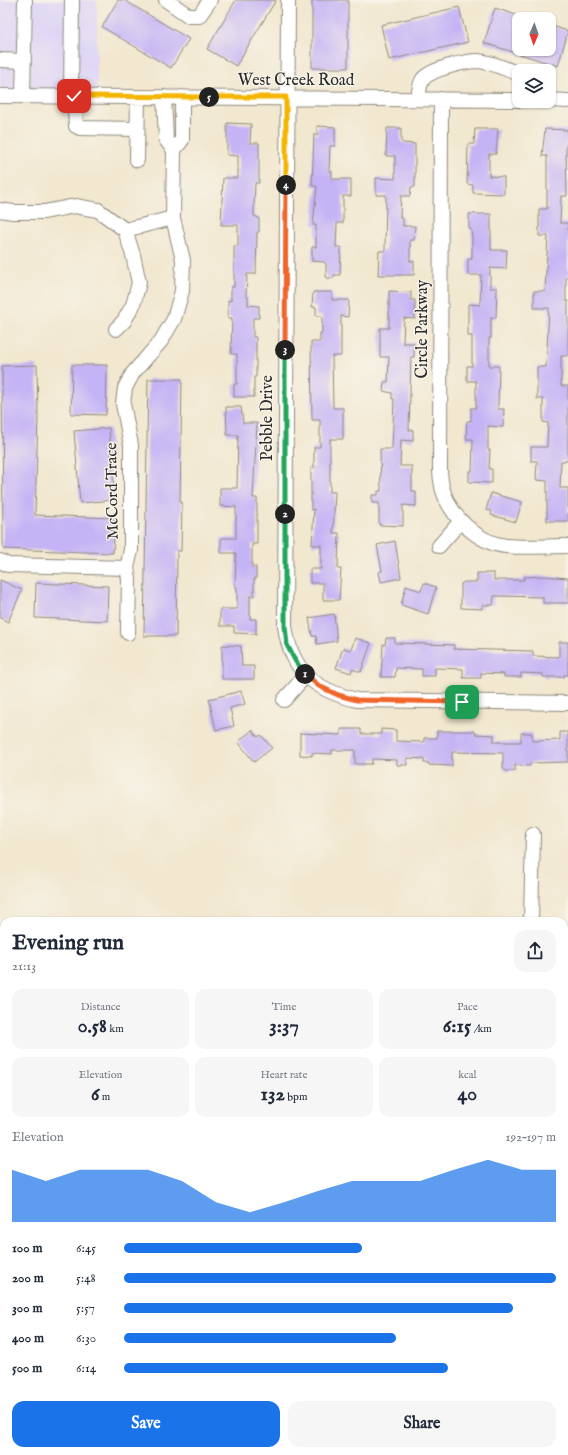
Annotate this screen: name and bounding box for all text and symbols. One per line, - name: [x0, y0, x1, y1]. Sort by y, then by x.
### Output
- north arrow: [512, 12, 556, 56]
- map controls: [512, 12, 556, 108]
- button: layers: [512, 64, 556, 108]
- street label: West Creek Road: [238, 71, 355, 91]
- pin: [57, 79, 91, 113]
- icon: check: [63, 85, 85, 107]
- pin: 5: [199, 87, 219, 107]
- text: 5: [207, 90, 211, 104]
- pin: 4: [276, 175, 296, 195]
- text: 4: [283, 178, 289, 192]
- street label: Circle Parkway: [413, 279, 433, 379]
- pin: 3: [275, 340, 295, 360]
- text: 3: [283, 343, 287, 357]
- street label: Pebble Drive: [258, 375, 278, 461]
- street label: McCord Trace: [102, 442, 124, 540]
- pin: 2: [275, 504, 295, 524]
- text: 2: [282, 507, 288, 521]
- pin: 1: [295, 664, 315, 684]
- text: 1: [303, 667, 307, 681]
- pin: [445, 685, 479, 719]
- icon: arrive: [451, 691, 473, 713]
- text: Evening run: [12, 929, 124, 957]
- button: share: [514, 930, 556, 972]
- text: 21:13: [12, 958, 36, 975]
- text: Distance: [81, 1000, 121, 1014]
- text: Time: [272, 1000, 296, 1014]
- text: Pace: [457, 1000, 478, 1014]
- text: 0.58: [78, 1014, 107, 1039]
- text: 3:37: [269, 1014, 299, 1039]
- text: 6:15: [443, 1014, 471, 1039]
- text: km: [107, 1022, 124, 1036]
- text: /km: [471, 1022, 492, 1036]
- text: Elevation: [79, 1068, 122, 1082]
- text: Heart rate: [261, 1068, 307, 1082]
- text: kcal: [458, 1068, 476, 1082]
- text: 6: [91, 1082, 99, 1107]
- text: 132: [260, 1082, 285, 1107]
- text: 40: [458, 1082, 477, 1107]
- text: m: [99, 1090, 110, 1104]
- text: bpm: [285, 1090, 308, 1104]
- text: Elevation: [12, 1129, 64, 1146]
- text: 192–197 m: [506, 1129, 556, 1146]
- text: 100 m: [12, 1240, 42, 1257]
- text: 6:45: [76, 1240, 96, 1257]
- text: 200 m: [12, 1270, 44, 1287]
- text: 5:48: [76, 1270, 96, 1287]
- text: 300 m: [12, 1300, 43, 1317]
- text: 5:57: [76, 1300, 95, 1317]
- text: 400 m: [12, 1330, 44, 1347]
- text: 6:30: [76, 1330, 96, 1347]
- text: 500 m: [12, 1360, 42, 1377]
- text: 6:14: [76, 1360, 96, 1377]
- button: Save: [12, 1401, 280, 1447]
- button: Share: [288, 1401, 556, 1447]

